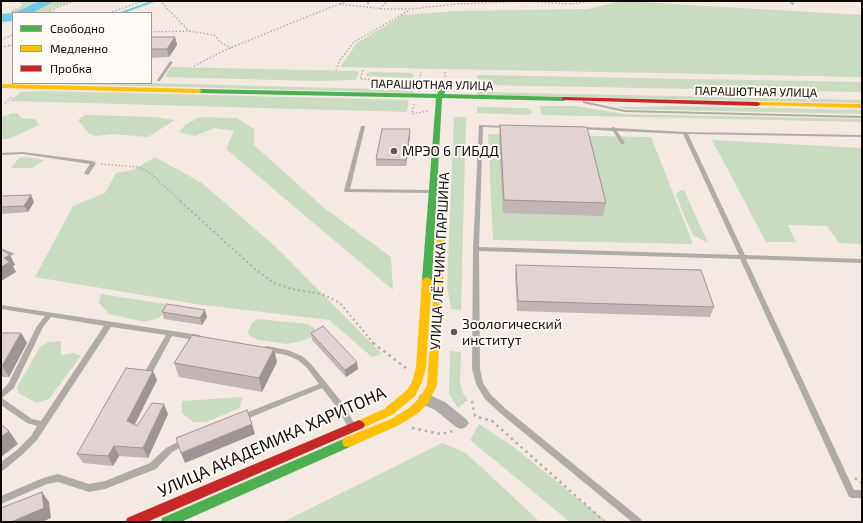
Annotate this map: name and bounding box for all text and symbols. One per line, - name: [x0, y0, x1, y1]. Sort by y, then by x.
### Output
- legend: [12, 12, 152, 84]
- text: Свободно: [50, 21, 105, 35]
- text: Медленно: [50, 41, 108, 55]
- text: Пробка: [50, 61, 92, 75]
- street label: ПАРАШЮТНАЯ УЛИЦА: [371, 77, 493, 93]
- street label: ПАРАШЮТНАЯ УЛИЦА: [695, 84, 817, 100]
- place label: МРЭО 6 ГИБДД: [402, 143, 499, 159]
- marker: МРЭО 6 ГИБДД: [389, 146, 399, 156]
- street label: УЛИЦА ЛЁТЧИКА ПАРШИНА: [427, 171, 453, 351]
- place label: Зоологический институт: [462, 316, 562, 348]
- marker: Зоологический институт: [449, 327, 459, 337]
- street label: УЛИЦА АКАДЕМИКА ХАРИТОНА: [155, 382, 389, 502]

